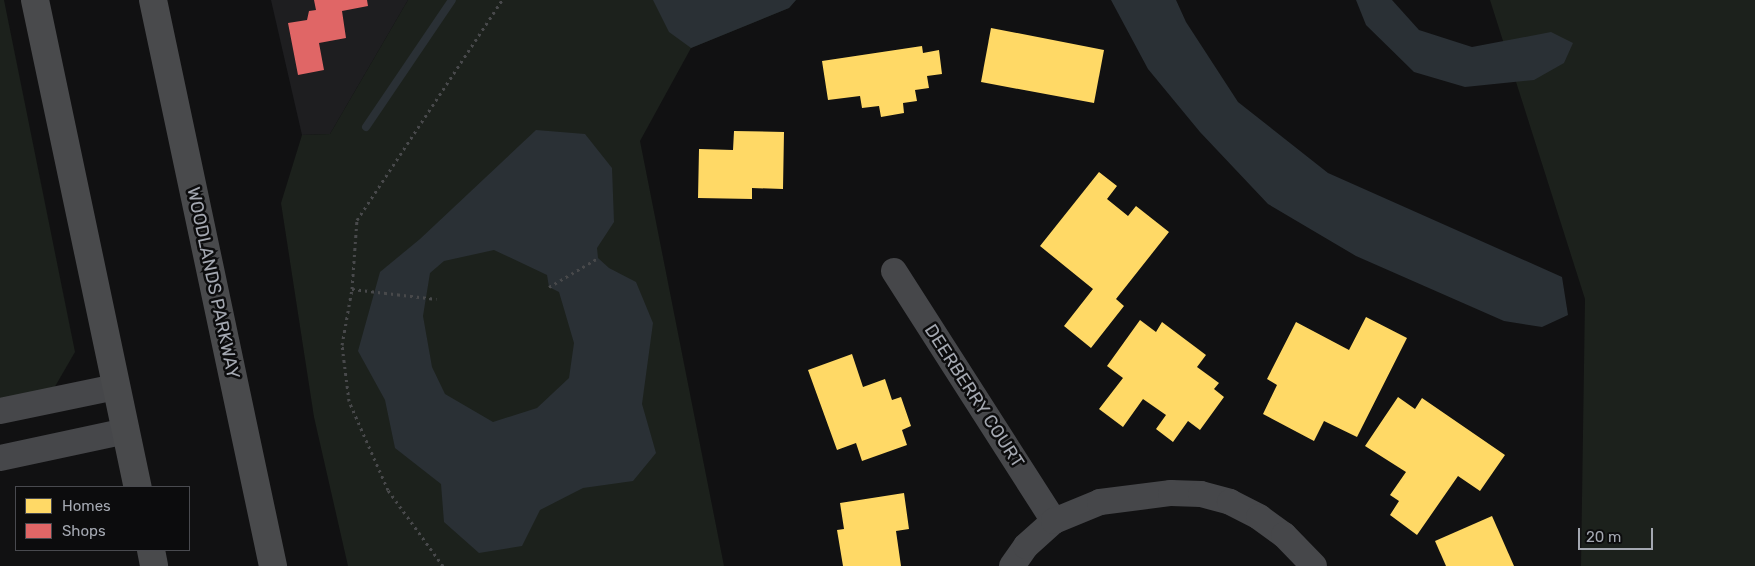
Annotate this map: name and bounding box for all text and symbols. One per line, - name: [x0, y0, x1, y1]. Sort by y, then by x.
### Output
- street label: WOODLANDS PARKWAY: [182, 185, 244, 381]
- street label: DEERBERRY COURT: [919, 320, 1029, 472]
- legend: [15, 486, 190, 551]
- text: Homes: [62, 497, 111, 515]
- scale bar: [1580, 518, 1655, 550]
- text: Shops: [62, 522, 106, 540]
- text: 20 m: [1586, 528, 1621, 546]

